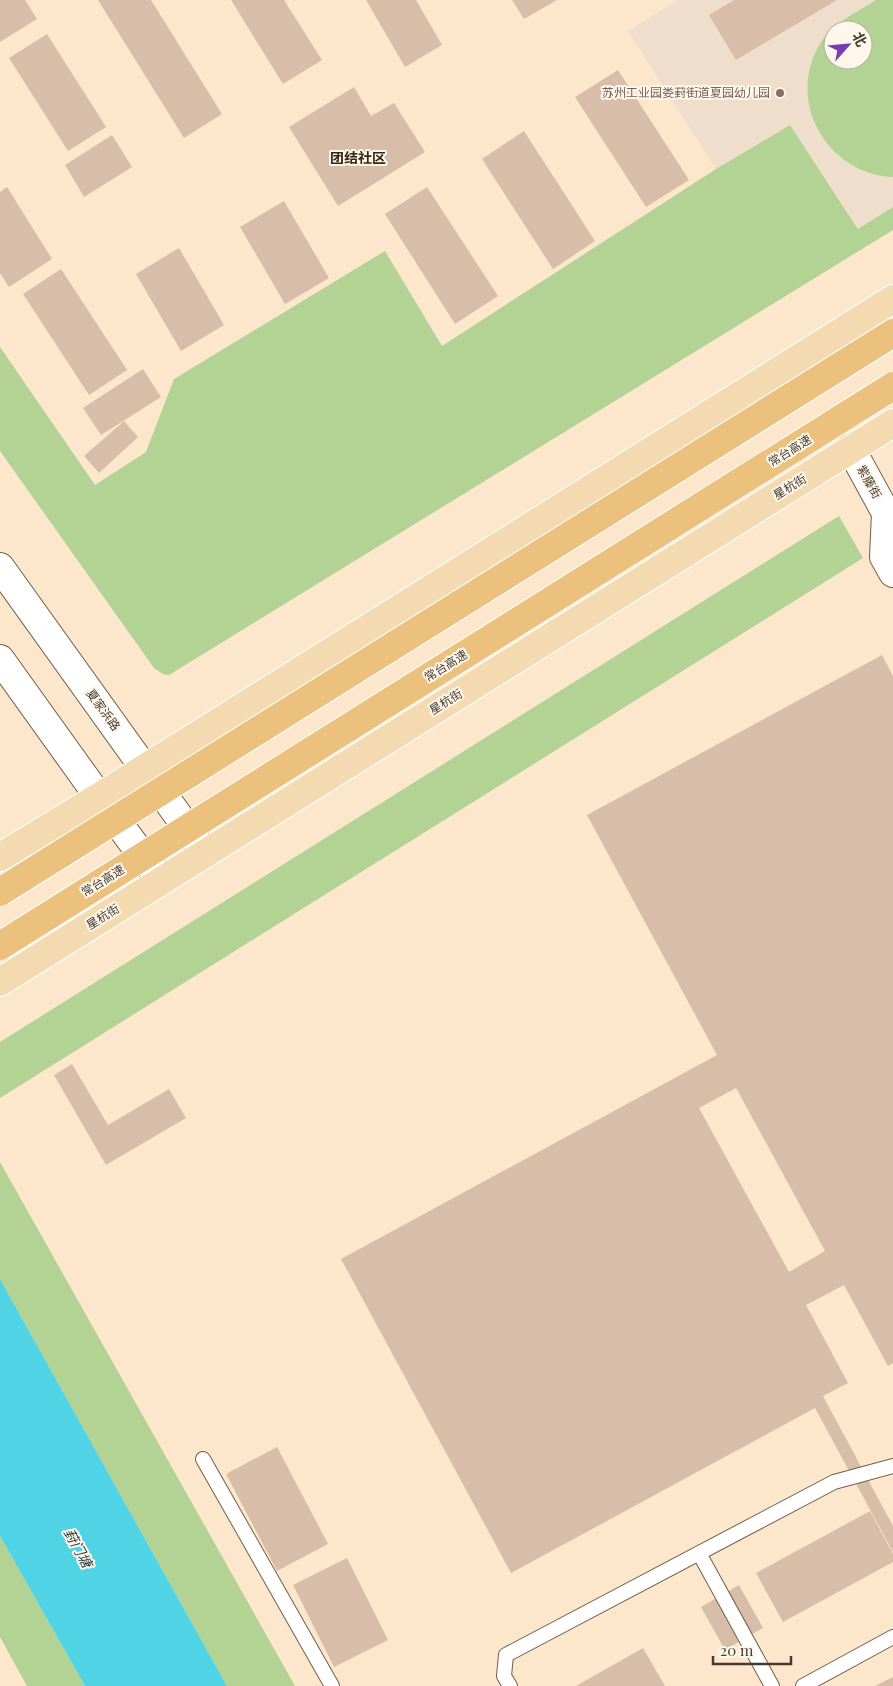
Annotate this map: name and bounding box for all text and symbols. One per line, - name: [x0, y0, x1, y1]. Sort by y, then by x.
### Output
- north arrow: [823, 20, 873, 70]
- text: 北: [848, 28, 872, 49]
- place label: 苏州工业园娄葑街道夏园幼儿园: [602, 84, 770, 100]
- marker: 苏州工业园娄葑街道夏园幼儿园: [774, 87, 786, 99]
- district label: 团结社区: [330, 148, 386, 167]
- street label: 常台高速: [765, 431, 814, 470]
- street label: 紫藤街: [854, 462, 886, 501]
- street label: 星杭街: [770, 470, 809, 502]
- street label: 常台高速: [421, 646, 470, 685]
- street label: 夏家浜路: [83, 685, 124, 734]
- street label: 星杭街: [426, 685, 465, 717]
- street label: 常台高速: [78, 861, 127, 900]
- street label: 星杭街: [83, 900, 122, 932]
- water label: 葑门塘: [60, 1525, 98, 1572]
- scale bar: [713, 1634, 790, 1666]
- text: 20 m: [720, 1640, 754, 1660]

